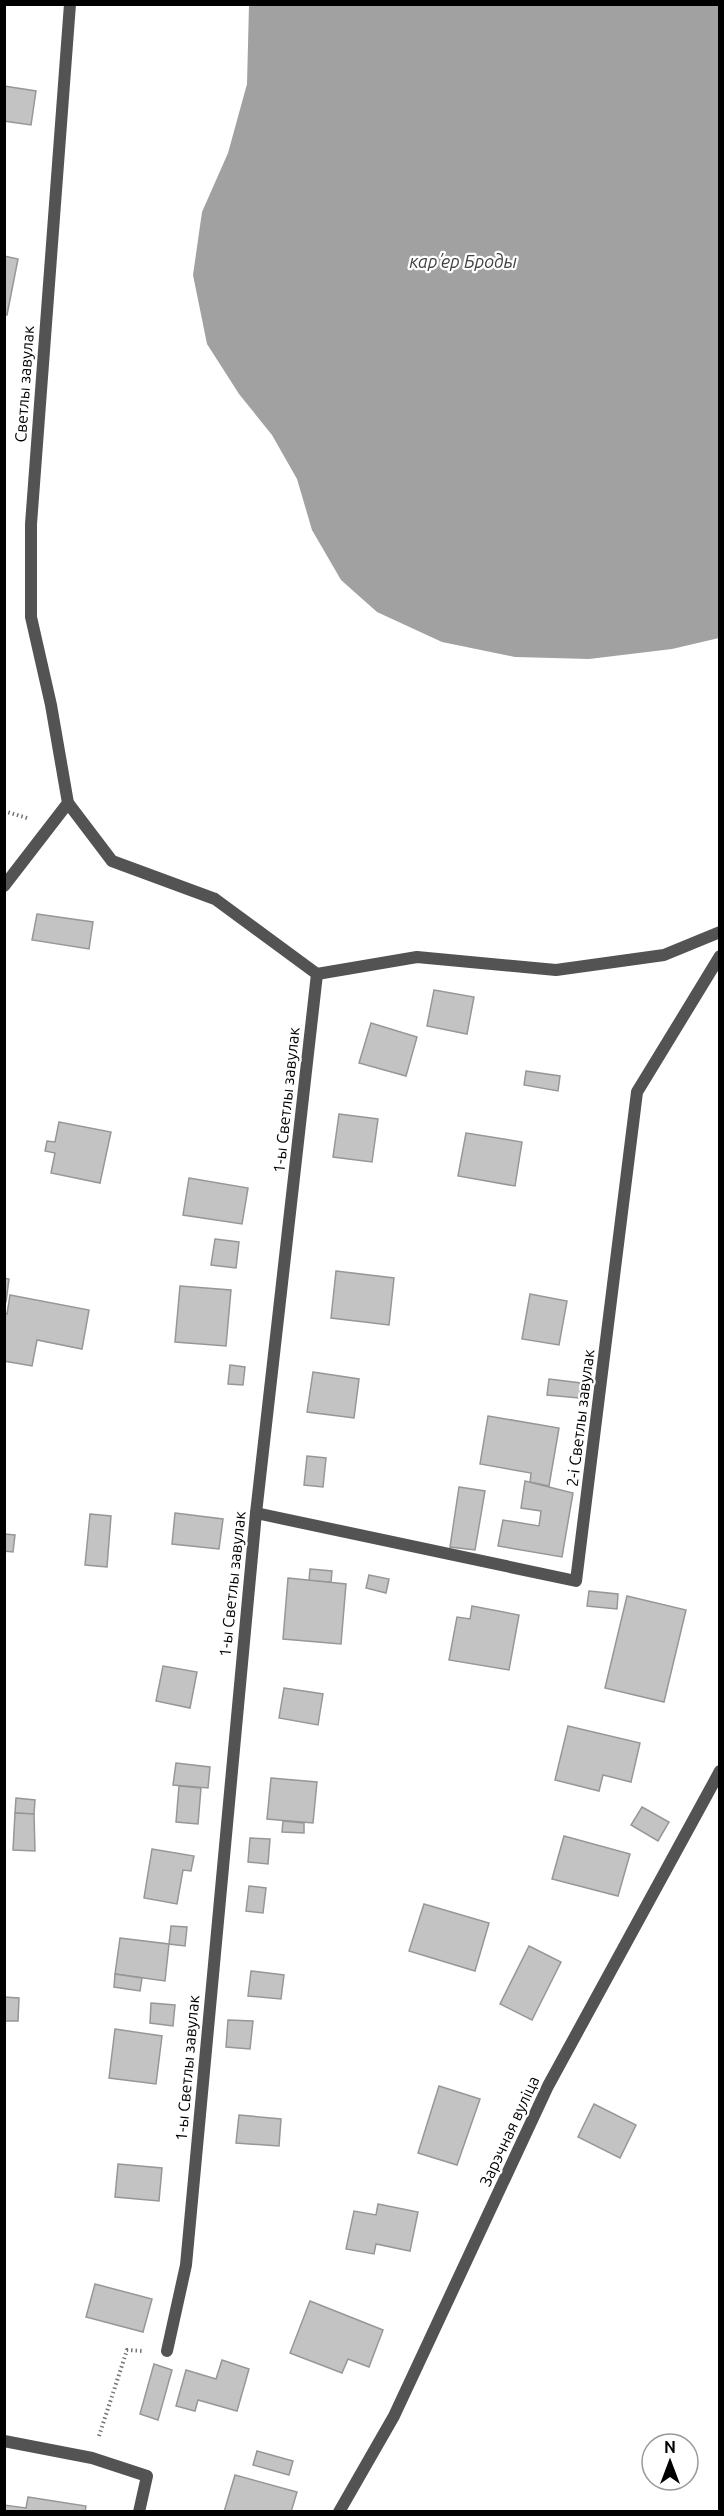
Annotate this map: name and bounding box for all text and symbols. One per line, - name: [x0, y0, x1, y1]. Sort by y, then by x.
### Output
- water label: карʼер Броды: [409, 251, 517, 271]
- street label: Светлы завулак: [11, 325, 37, 443]
- street label: 1-ы Светлы завулак: [269, 1026, 303, 1174]
- street label: 2-і Светлы завулак: [563, 1348, 597, 1488]
- street label: 1-ы Светлы завулак: [215, 1510, 249, 1658]
- street label: 1-ы Светлы завулак: [172, 1994, 202, 2142]
- street label: Зарэчная вуліца: [476, 2073, 542, 2189]
- north arrow: [640, 2432, 700, 2492]
- text: N: [664, 2438, 676, 2456]

